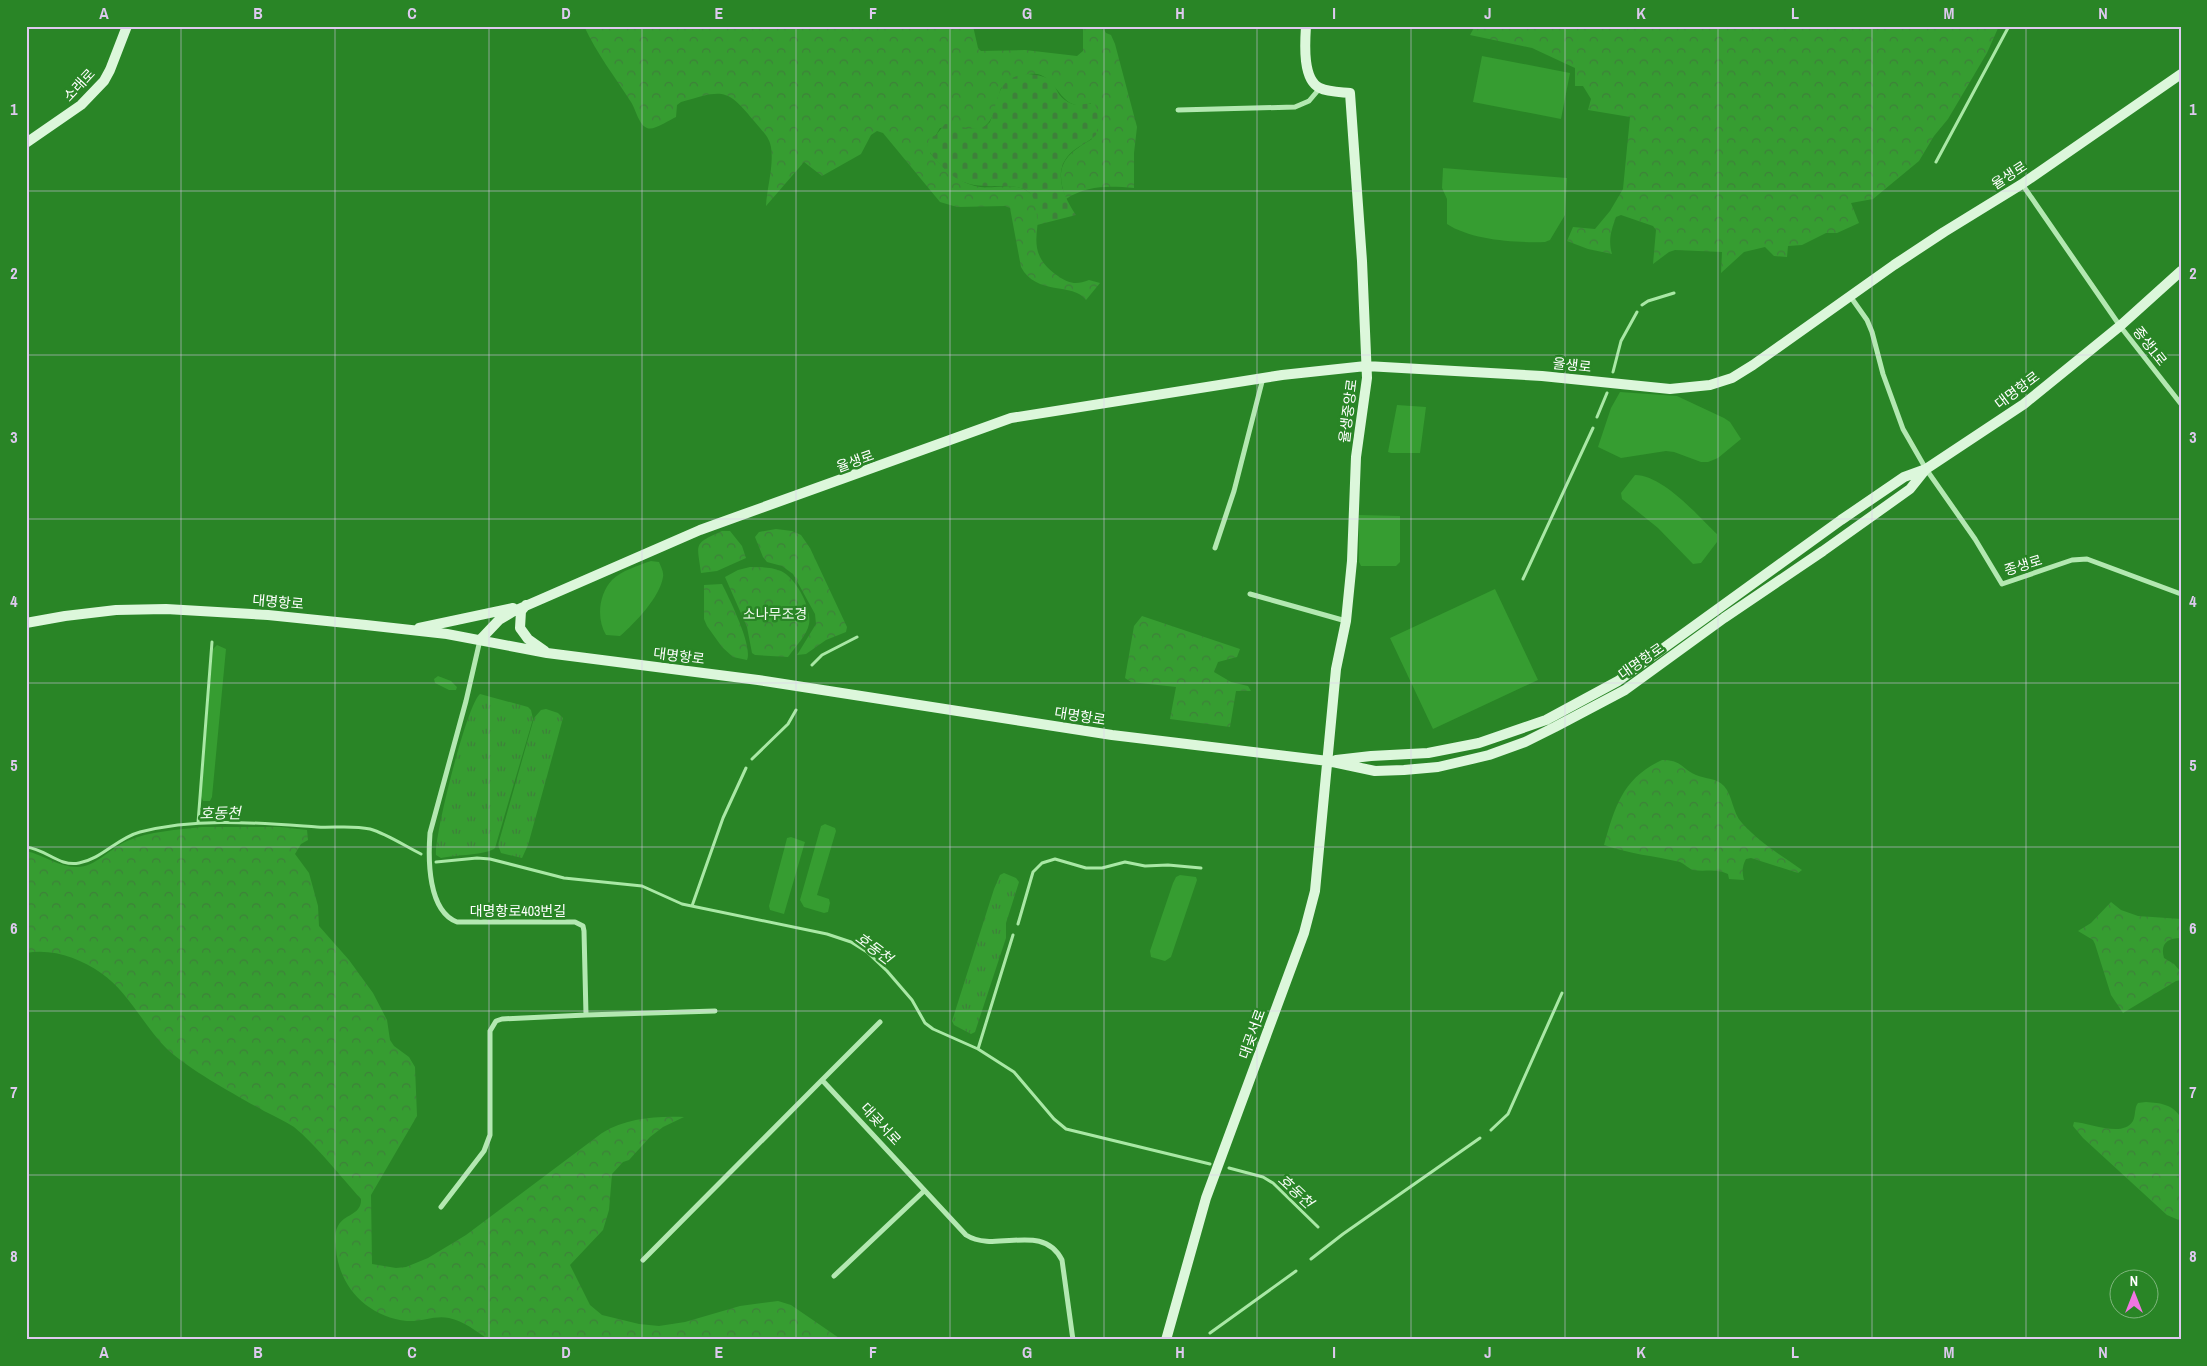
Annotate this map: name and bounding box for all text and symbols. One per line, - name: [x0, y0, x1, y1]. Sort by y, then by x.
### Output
- text: A: [99, 2, 109, 24]
- text: B: [253, 2, 263, 24]
- text: C: [407, 2, 417, 24]
- text: D: [561, 2, 571, 24]
- text: E: [715, 2, 724, 24]
- text: F: [869, 2, 877, 24]
- text: G: [1022, 2, 1032, 24]
- text: H: [1175, 2, 1185, 24]
- text: I: [1332, 2, 1336, 24]
- text: J: [1484, 2, 1492, 24]
- text: K: [1636, 2, 1646, 24]
- text: L: [1791, 2, 1799, 24]
- text: M: [1944, 2, 1955, 24]
- text: N: [2098, 2, 2108, 24]
- street label: 소래로: [59, 65, 99, 105]
- text: 1: [10, 98, 18, 120]
- text: 1: [2189, 98, 2197, 120]
- street label: 율생로: [1988, 157, 2030, 193]
- text: 2: [10, 262, 18, 284]
- text: 2: [2189, 262, 2197, 284]
- street label: 종생1로: [2129, 323, 2171, 369]
- street label: 율생로: [1552, 354, 1592, 376]
- street label: 대명항로: [1991, 367, 2043, 413]
- street label: 율생중앙로: [1335, 378, 1361, 444]
- text: 3: [10, 426, 18, 448]
- text: 3: [2189, 426, 2197, 448]
- street label: 율생로: [834, 446, 876, 476]
- street label: 종생로: [2002, 551, 2044, 579]
- text: 4: [10, 590, 18, 612]
- text: 4: [2189, 590, 2197, 612]
- street label: 대명항로: [252, 591, 305, 613]
- park label: 소나무조경: [743, 605, 807, 623]
- street label: 대명항로: [1615, 639, 1667, 683]
- street label: 대명항로: [652, 644, 706, 668]
- street label: 대명항로: [1053, 703, 1107, 729]
- text: 5: [10, 754, 18, 776]
- text: 5: [2189, 754, 2197, 776]
- water label: 호동천: [199, 802, 243, 824]
- street label: 대명항로403번길: [470, 902, 566, 920]
- text: 6: [10, 917, 18, 939]
- text: 6: [2189, 917, 2197, 939]
- water label: 호동천: [851, 927, 899, 970]
- street label: 대곶서로: [1235, 1007, 1269, 1061]
- text: 7: [10, 1081, 18, 1103]
- text: 7: [2189, 1081, 2197, 1103]
- street label: 대곶서로: [857, 1099, 905, 1149]
- water label: 호동천: [1274, 1169, 1320, 1214]
- text: 8: [10, 1245, 18, 1267]
- text: 8: [2189, 1245, 2197, 1267]
- north arrow: [2110, 1268, 2160, 1318]
- text: N: [2130, 1272, 2138, 1290]
- text: A: [99, 1341, 109, 1363]
- text: B: [253, 1341, 263, 1363]
- text: C: [407, 1341, 417, 1363]
- text: D: [561, 1341, 571, 1363]
- text: E: [715, 1341, 724, 1363]
- text: F: [869, 1341, 877, 1363]
- text: G: [1022, 1341, 1032, 1363]
- text: H: [1175, 1341, 1185, 1363]
- text: I: [1332, 1341, 1336, 1363]
- text: J: [1484, 1341, 1492, 1363]
- text: K: [1636, 1341, 1646, 1363]
- text: L: [1791, 1341, 1799, 1363]
- text: M: [1944, 1341, 1955, 1363]
- text: N: [2098, 1341, 2108, 1363]

